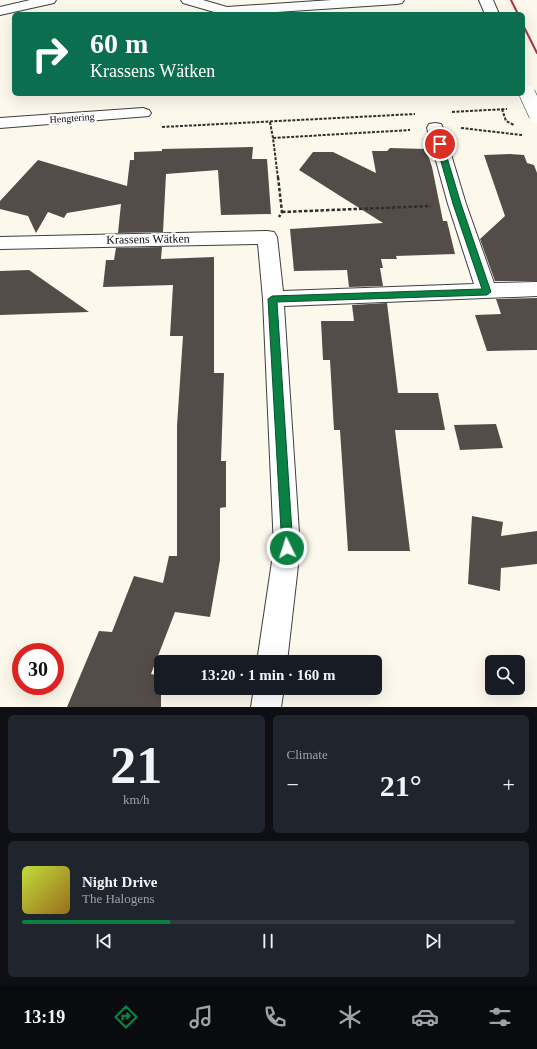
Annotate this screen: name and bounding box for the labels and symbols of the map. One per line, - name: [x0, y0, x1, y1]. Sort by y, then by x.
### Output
- street label: Hengtering: [49, 111, 95, 125]
- pin: [423, 127, 457, 161]
- street label: Krassens Wätken: [106, 231, 190, 247]
- position arrow: [266, 527, 308, 569]
- speed limit sign: 30: [12, 643, 64, 695]

